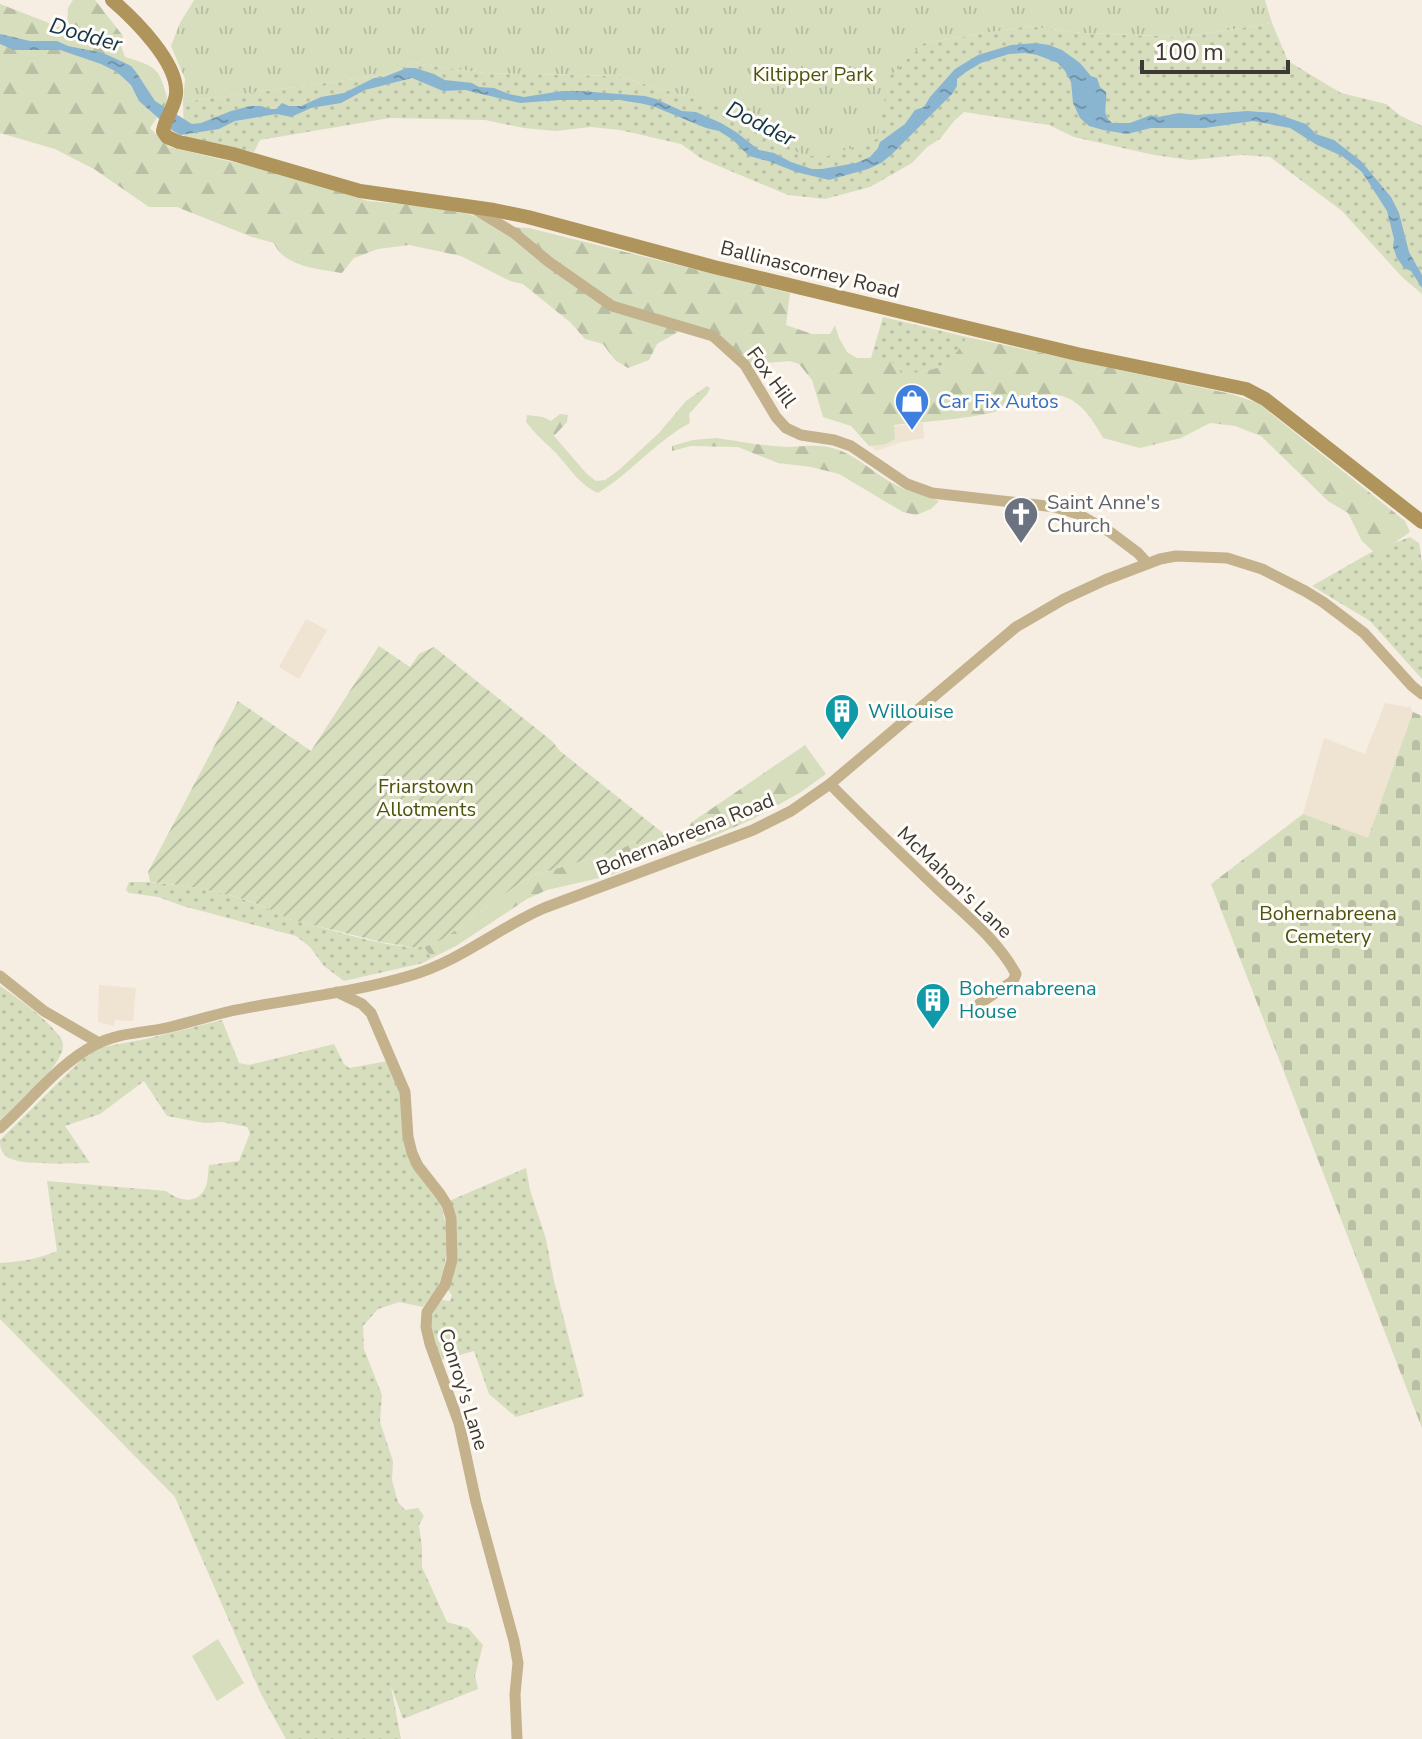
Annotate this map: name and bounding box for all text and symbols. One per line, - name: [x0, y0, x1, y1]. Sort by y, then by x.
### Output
- water label: Dodder: [46, 10, 126, 60]
- scale bar: [1142, 24, 1288, 74]
- text: 100 m: [1154, 36, 1224, 68]
- park label: Kiltipper Park: [753, 61, 874, 88]
- water label: Dodder: [721, 94, 801, 155]
- street label: Ballinascorney Road: [718, 234, 902, 305]
- street label: Fox Hill: [740, 342, 803, 413]
- shop icon: Car Fix Autos: [893, 382, 931, 432]
- place label: Car Fix Autos: [938, 388, 1059, 415]
- place label: Saint Anne's Church: [1047, 489, 1160, 539]
- church icon: Saint Anne's Church: [1002, 495, 1040, 545]
- building icon: Willouise: [823, 692, 861, 742]
- place label: Willouise: [868, 698, 954, 725]
- park label: Friarstown Allotments: [376, 773, 476, 823]
- street label: Bohernabreena Road: [592, 786, 778, 882]
- street label: McMahon's Lane: [891, 820, 1018, 944]
- park label: Bohernabreena Cemetery: [1259, 900, 1397, 950]
- place label: Bohernabreena House: [959, 975, 1097, 1025]
- building icon: Bohernabreena House: [914, 981, 952, 1031]
- street label: Conroy's Lane: [432, 1325, 495, 1453]

